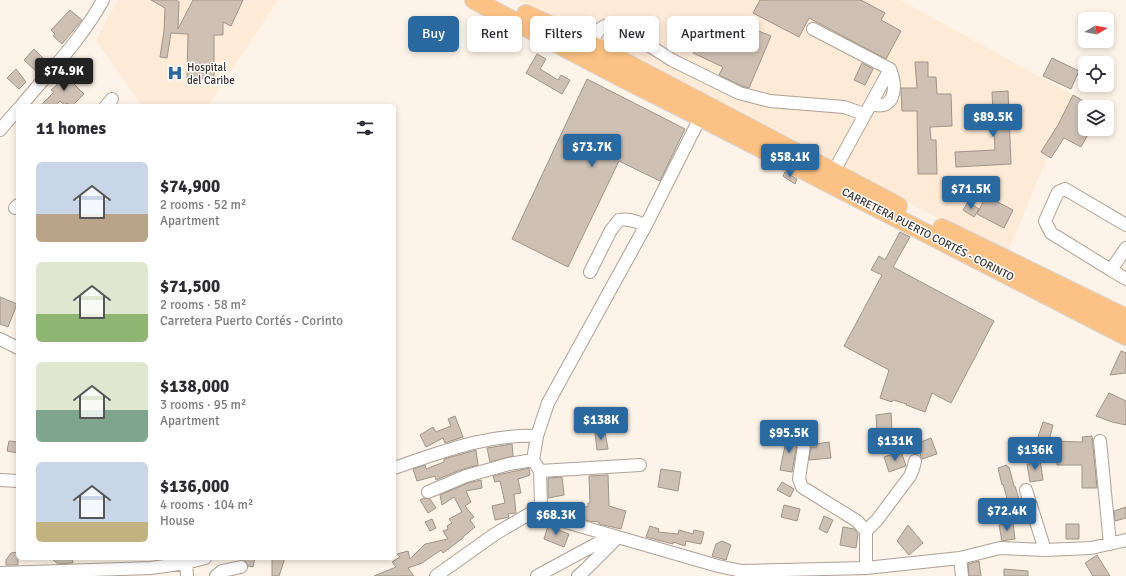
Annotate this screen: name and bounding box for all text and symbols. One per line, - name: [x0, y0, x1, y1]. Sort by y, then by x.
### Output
- north arrow: [1078, 12, 1114, 48]
- map controls: [1078, 12, 1114, 136]
- chip: Buy: [408, 16, 459, 52]
- chip: Rent: [467, 16, 522, 52]
- chip: Filters: [530, 16, 596, 52]
- chip: New: [604, 16, 659, 52]
- chip: Apartment: [667, 16, 759, 52]
- button: locate: [1078, 56, 1114, 92]
- pin: $74.9K: [31, 58, 97, 92]
- place label: Hospital del Caribe: [187, 61, 235, 87]
- text: $74.9K: [44, 63, 84, 79]
- hospital icon: Hospital del Caribe: [166, 64, 184, 82]
- button: layers: [1078, 100, 1114, 136]
- pin: $89.5K: [960, 104, 1026, 138]
- text: $89.5K: [973, 109, 1013, 125]
- icon: filters: [354, 117, 376, 139]
- text: 11 homes: [36, 118, 106, 139]
- pin: $73.7K: [559, 134, 625, 168]
- text: $73.7K: [572, 139, 612, 155]
- pin: $58.1K: [757, 144, 823, 178]
- text: $58.1K: [770, 149, 810, 165]
- text: $74,900: [160, 176, 220, 197]
- pin: $71.5K: [938, 176, 1004, 210]
- icon: home: [68, 178, 116, 226]
- text: $71.5K: [951, 181, 991, 197]
- street label: CARRETERA PUERTO CORTÉS - CORINTO: [840, 184, 1016, 284]
- text: 2 rooms · 52 m²: [160, 197, 246, 213]
- text: Apartment: [160, 213, 220, 229]
- text: $71,500: [160, 276, 220, 297]
- icon: home: [68, 278, 116, 326]
- text: 2 rooms · 58 m²: [160, 297, 246, 313]
- text: Carretera Puerto Cortés - Corinto: [160, 313, 343, 329]
- text: $138,000: [160, 376, 229, 397]
- icon: home: [68, 378, 116, 426]
- text: 3 rooms · 95 m²: [160, 397, 246, 413]
- pin: $138K: [573, 407, 629, 441]
- text: $138K: [583, 412, 619, 428]
- text: Apartment: [160, 413, 220, 429]
- pin: $95.5K: [756, 420, 822, 454]
- text: $95.5K: [769, 425, 809, 441]
- pin: $131K: [867, 428, 923, 462]
- text: $131K: [877, 433, 913, 449]
- pin: $136K: [1007, 437, 1063, 471]
- text: $136K: [1017, 442, 1053, 458]
- text: $136,000: [160, 476, 229, 497]
- icon: home: [68, 478, 116, 526]
- text: 4 rooms · 104 m²: [160, 497, 253, 513]
- pin: $72.4K: [974, 498, 1040, 532]
- pin: $68.3K: [523, 502, 589, 536]
- text: $72.4K: [987, 503, 1027, 519]
- text: $68.3K: [536, 507, 576, 523]
- text: House: [160, 513, 195, 529]

